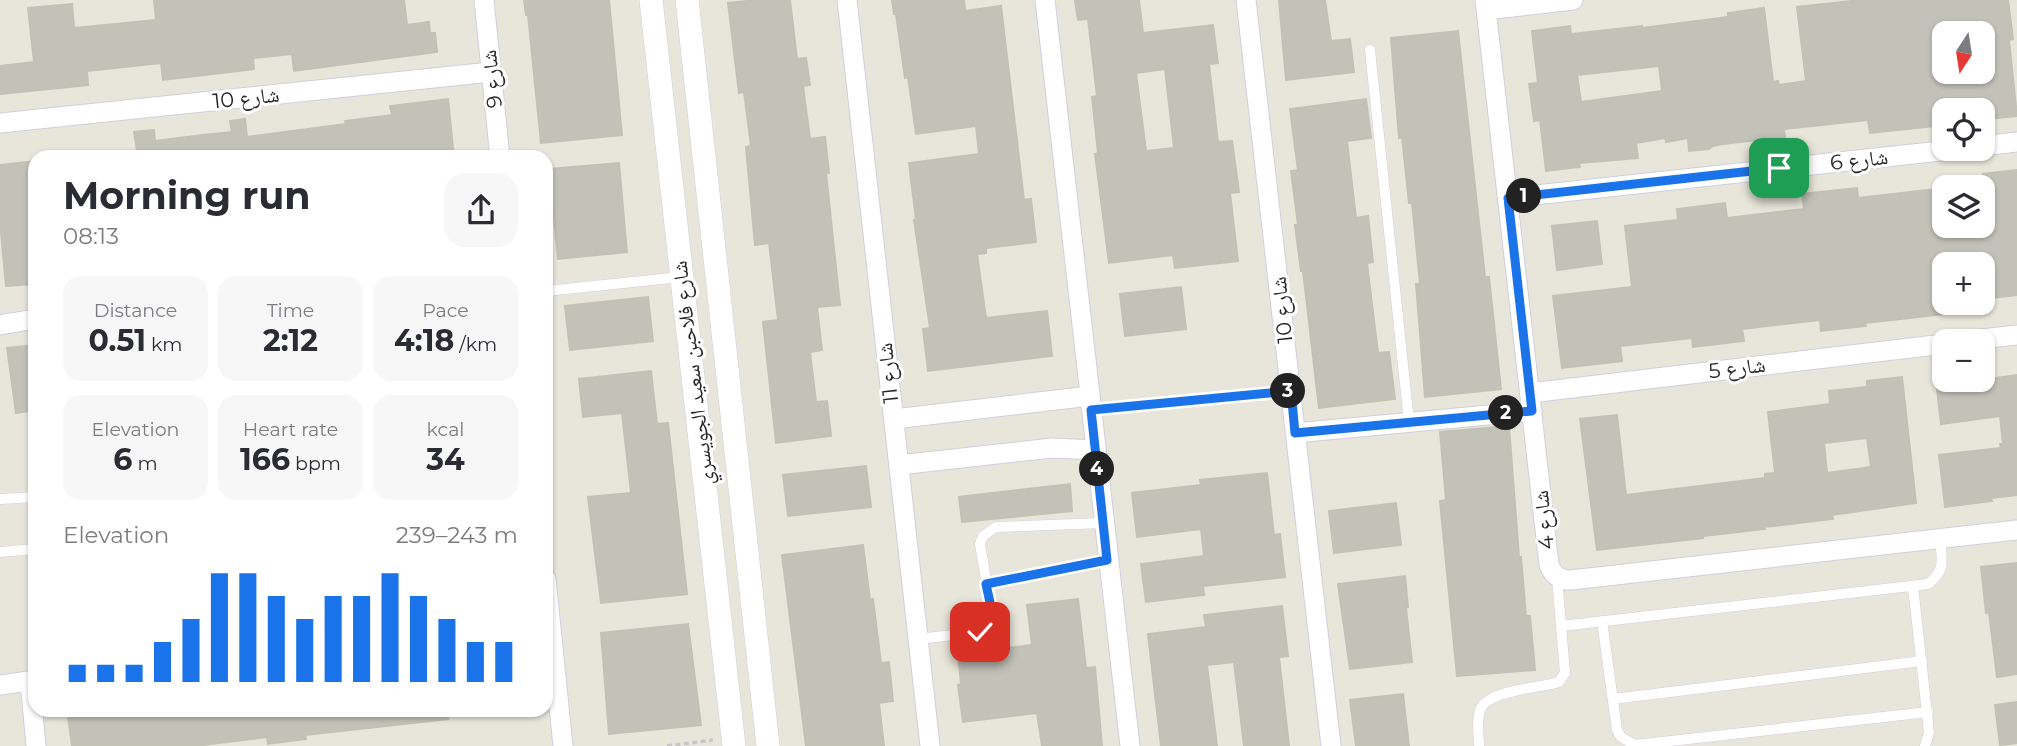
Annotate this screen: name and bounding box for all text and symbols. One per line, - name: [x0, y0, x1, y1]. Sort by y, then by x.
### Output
- north arrow: [1932, 21, 1995, 84]
- map controls: [1932, 21, 1995, 392]
- street label: شارع 9: [476, 49, 508, 109]
- street label: شارع 10: [211, 82, 281, 114]
- button: locate: [1932, 98, 1995, 161]
- pin: [1749, 138, 1809, 198]
- street label: شارع 6: [1829, 144, 1889, 176]
- icon: arrive: [1760, 149, 1798, 187]
- text: Morning run: [63, 172, 311, 219]
- button: share: [444, 173, 518, 247]
- button: layers: [1932, 175, 1995, 238]
- pin: 1: [1506, 178, 1542, 214]
- text: 1: [1520, 184, 1527, 207]
- text: 08:13: [63, 222, 119, 250]
- button: +: [1932, 252, 1995, 315]
- street label: شارع فلاحبن سعيد الجويسري: [666, 259, 723, 487]
- street label: شارع 10: [1266, 275, 1298, 345]
- text: Distance: [94, 299, 177, 322]
- text: Time: [267, 299, 314, 322]
- text: Pace: [422, 299, 469, 322]
- text: 0.51: [89, 322, 146, 359]
- text: 2:12: [263, 322, 318, 359]
- text: 4:18: [394, 322, 454, 359]
- button: −: [1932, 329, 1995, 392]
- text: km: [146, 333, 182, 356]
- text: /km: [454, 333, 497, 356]
- street label: شارع 11: [872, 342, 904, 404]
- street label: شارع 5: [1707, 352, 1767, 384]
- pin: 3: [1270, 374, 1306, 408]
- text: 3: [1282, 379, 1293, 402]
- pin: 2: [1488, 396, 1524, 430]
- text: 2: [1500, 401, 1511, 424]
- text: Elevation: [92, 418, 179, 441]
- text: Heart rate: [243, 418, 338, 441]
- text: kcal: [427, 418, 464, 441]
- text: 6: [113, 441, 132, 478]
- text: 166: [240, 441, 290, 478]
- text: 34: [426, 441, 465, 478]
- text: m: [132, 452, 158, 475]
- text: bpm: [290, 452, 341, 475]
- pin: 4: [1080, 452, 1114, 486]
- text: 4: [1090, 457, 1103, 480]
- street label: شارع 4: [1528, 489, 1560, 551]
- text: Elevation: [63, 521, 169, 549]
- text: 239–243 m: [396, 521, 518, 549]
- pin: [950, 602, 1010, 662]
- icon: check: [961, 613, 999, 651]

